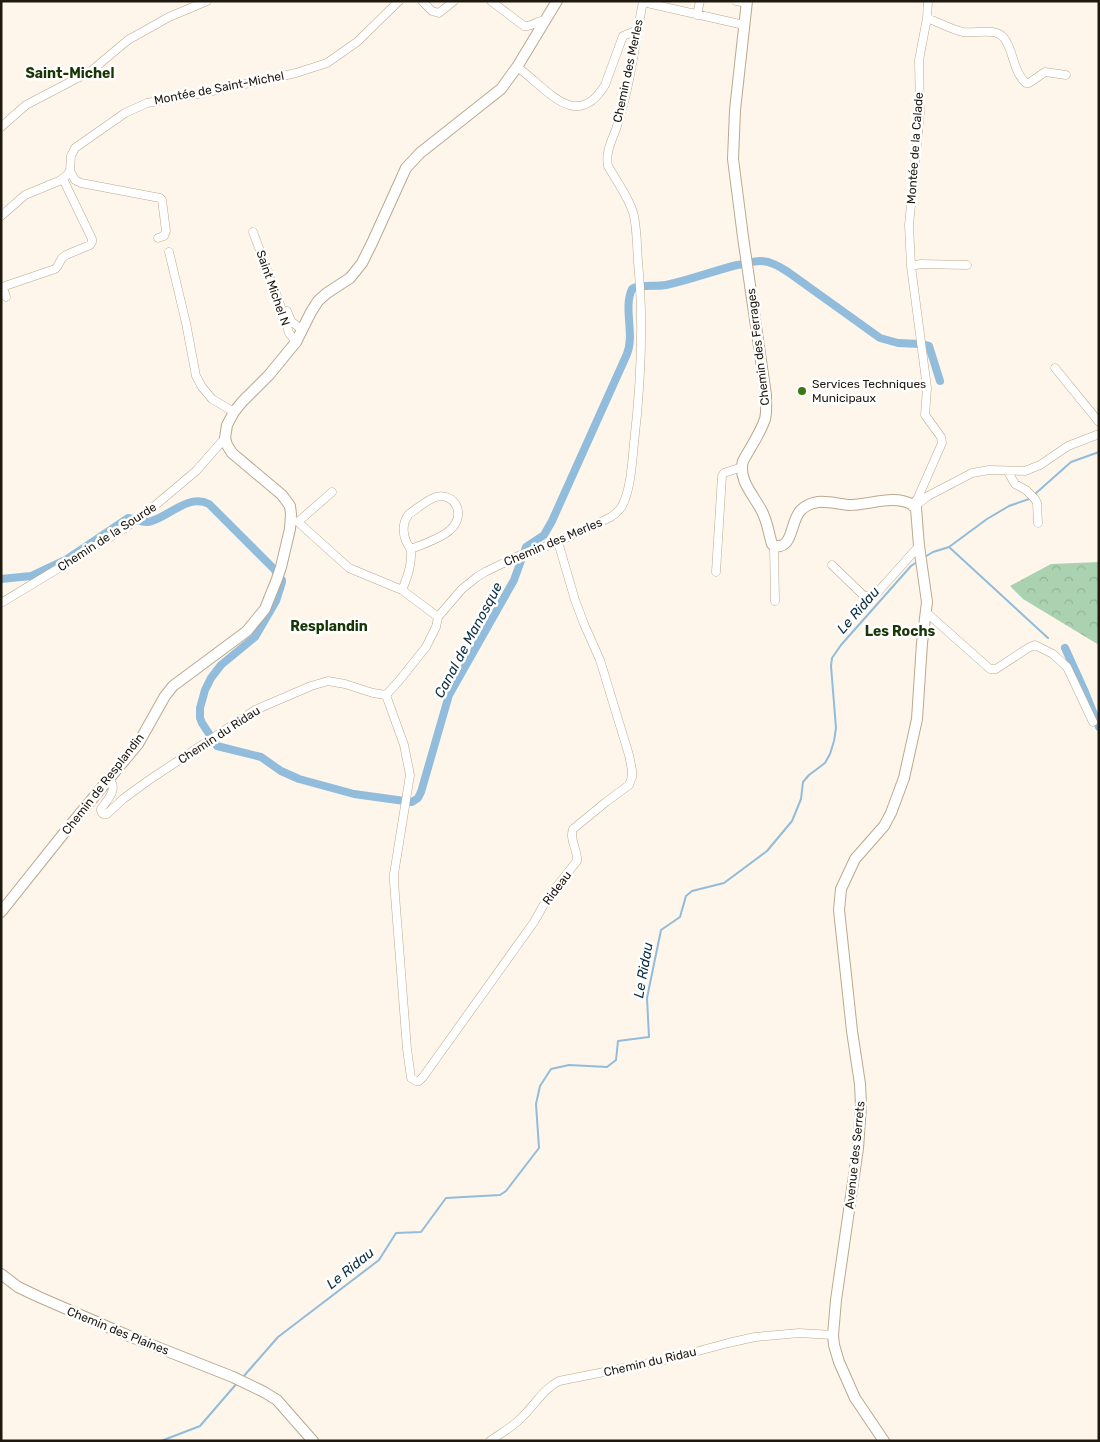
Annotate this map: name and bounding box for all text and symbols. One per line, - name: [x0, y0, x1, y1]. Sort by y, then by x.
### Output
- street label: Chemin des Merles: [610, 18, 646, 124]
- district label: Saint-Michel: [26, 65, 114, 82]
- street label: Montée de Saint-Michel: [153, 69, 285, 107]
- street label: Montée de la Calade: [904, 91, 926, 204]
- street label: Saint Michel N: [254, 248, 292, 328]
- street label: Chemin des Ferrages: [744, 288, 772, 406]
- place label: Services Techniques Municipaux: [812, 377, 926, 405]
- marker: Services Techniques Municipaux: [796, 385, 808, 397]
- street label: Chemin de la Sourde: [55, 500, 159, 574]
- street label: Chemin des Merles: [502, 515, 604, 569]
- water label: Canal de Manosque: [431, 579, 506, 701]
- water label: Le Ridau: [833, 583, 884, 637]
- district label: Resplandin: [290, 618, 368, 635]
- district label: Les Rochs: [865, 623, 936, 640]
- street label: Chemin du Ridau: [175, 703, 263, 767]
- street label: Chemin de Resplandin: [59, 731, 147, 837]
- street label: Rideau: [540, 868, 574, 908]
- water label: Le Ridau: [630, 940, 657, 999]
- street label: Avenue des Serrets: [842, 1100, 868, 1210]
- water label: Le Ridau: [323, 1244, 378, 1293]
- street label: Chemin des Plaines: [65, 1304, 171, 1358]
- street label: Chemin du Ridau: [602, 1345, 698, 1379]

